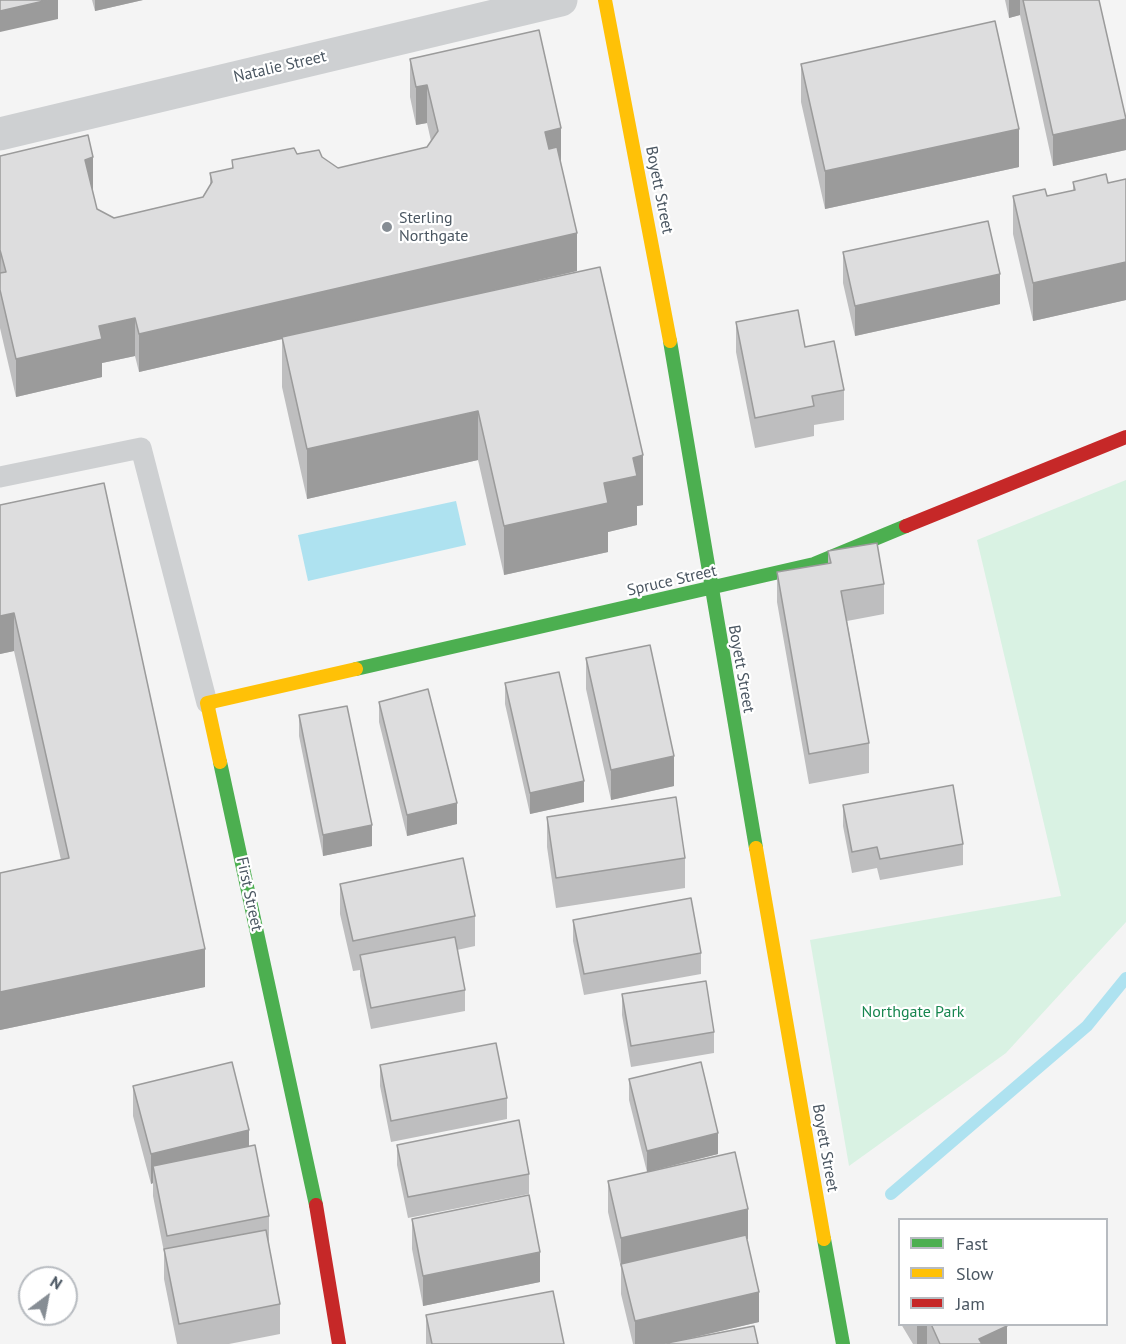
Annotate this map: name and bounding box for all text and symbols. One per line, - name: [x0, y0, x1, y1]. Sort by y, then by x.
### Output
- street label: Natalie Street: [232, 47, 328, 87]
- street label: Boyett Street: [641, 144, 677, 236]
- place label: Sterling Northgate: [399, 208, 468, 246]
- marker: Sterling Northgate: [380, 220, 394, 234]
- street label: Spruce Street: [625, 561, 719, 601]
- street label: Boyett Street: [724, 623, 758, 715]
- street label: First Street: [232, 855, 266, 933]
- park label: Northgate Park: [861, 1002, 965, 1022]
- street label: Boyett Street: [808, 1102, 842, 1194]
- legend: [898, 1218, 1108, 1326]
- text: Fast: [956, 1232, 988, 1255]
- text: Slow: [956, 1262, 994, 1285]
- north arrow: [18, 1266, 78, 1326]
- text: N: [47, 1271, 66, 1294]
- text: Jam: [956, 1292, 985, 1315]

